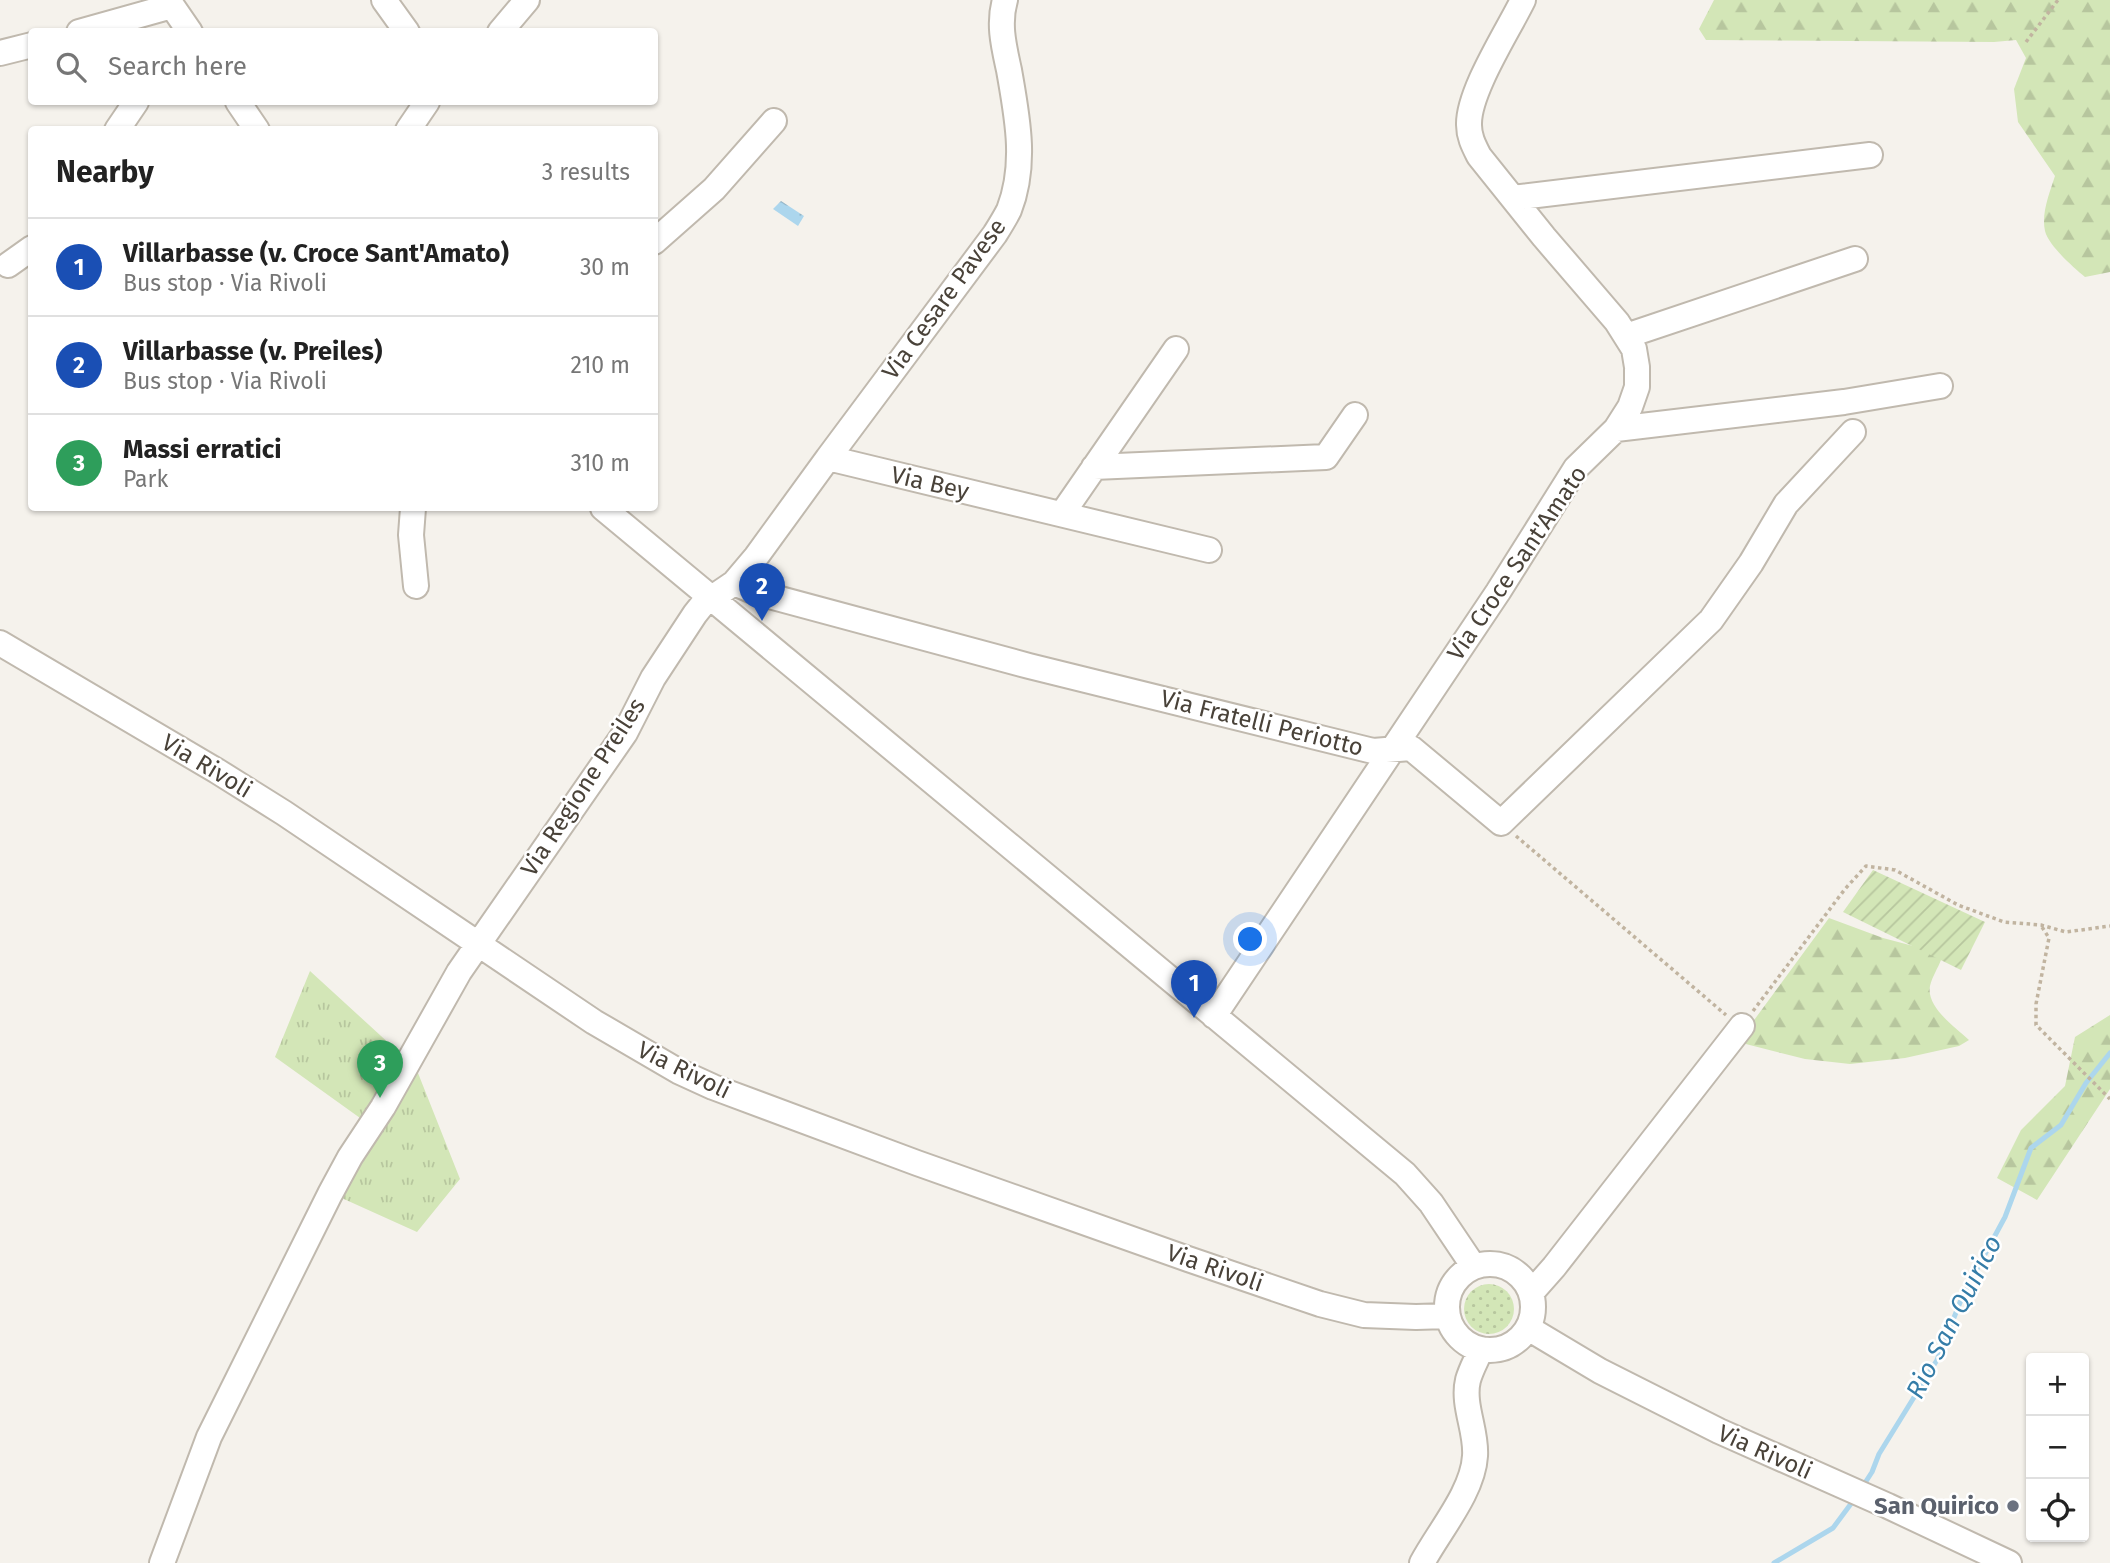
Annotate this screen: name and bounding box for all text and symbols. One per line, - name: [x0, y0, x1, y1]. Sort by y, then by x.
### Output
- search box: [28, 28, 658, 105]
- icon: search: [52, 48, 90, 86]
- text: Search here: [108, 51, 247, 82]
- text: Nearby: [56, 154, 154, 190]
- text: 3 results: [542, 158, 630, 186]
- street label: Via Cesare Pavese: [876, 213, 1012, 385]
- text: Villarbasse (v. Croce Sant'Amato): [123, 238, 509, 269]
- text: 1: [74, 253, 84, 281]
- text: 30 m: [580, 253, 630, 281]
- text: Bus stop · Via Rivoli: [123, 269, 327, 297]
- text: Villarbasse (v. Preiles): [123, 336, 382, 367]
- text: 2: [73, 351, 85, 379]
- text: 210 m: [571, 351, 630, 379]
- text: Bus stop · Via Rivoli: [123, 367, 327, 395]
- text: Massi erratici: [123, 434, 282, 465]
- text: 3: [73, 449, 85, 477]
- text: 310 m: [570, 449, 630, 477]
- street label: Via Bey: [888, 460, 972, 506]
- street label: Via Croce Sant'Amato: [1442, 461, 1592, 665]
- text: Park: [123, 465, 168, 493]
- pin: 2: [739, 563, 785, 621]
- street label: Via Fratelli Periotto: [1158, 684, 1366, 762]
- street label: Via Regione Preiles: [515, 693, 651, 881]
- street label: Via Rivoli: [157, 728, 257, 804]
- your location: [1233, 922, 1267, 956]
- pin: 1: [1171, 960, 1217, 1018]
- street label: Via Rivoli: [633, 1035, 735, 1105]
- pin: 3: [357, 1040, 403, 1098]
- water label: Rio San Quirico: [1900, 1230, 2008, 1404]
- street label: Via Rivoli: [1163, 1238, 1267, 1298]
- map controls: [2026, 1353, 2089, 1542]
- button: +: [2026, 1353, 2089, 1416]
- button: −: [2026, 1416, 2089, 1479]
- street label: Via Rivoli: [1713, 1419, 1817, 1485]
- button: locate: [2026, 1479, 2089, 1542]
- place label: San Quirico: [1874, 1492, 1999, 1520]
- marker: San Quirico: [2005, 1498, 2021, 1514]

